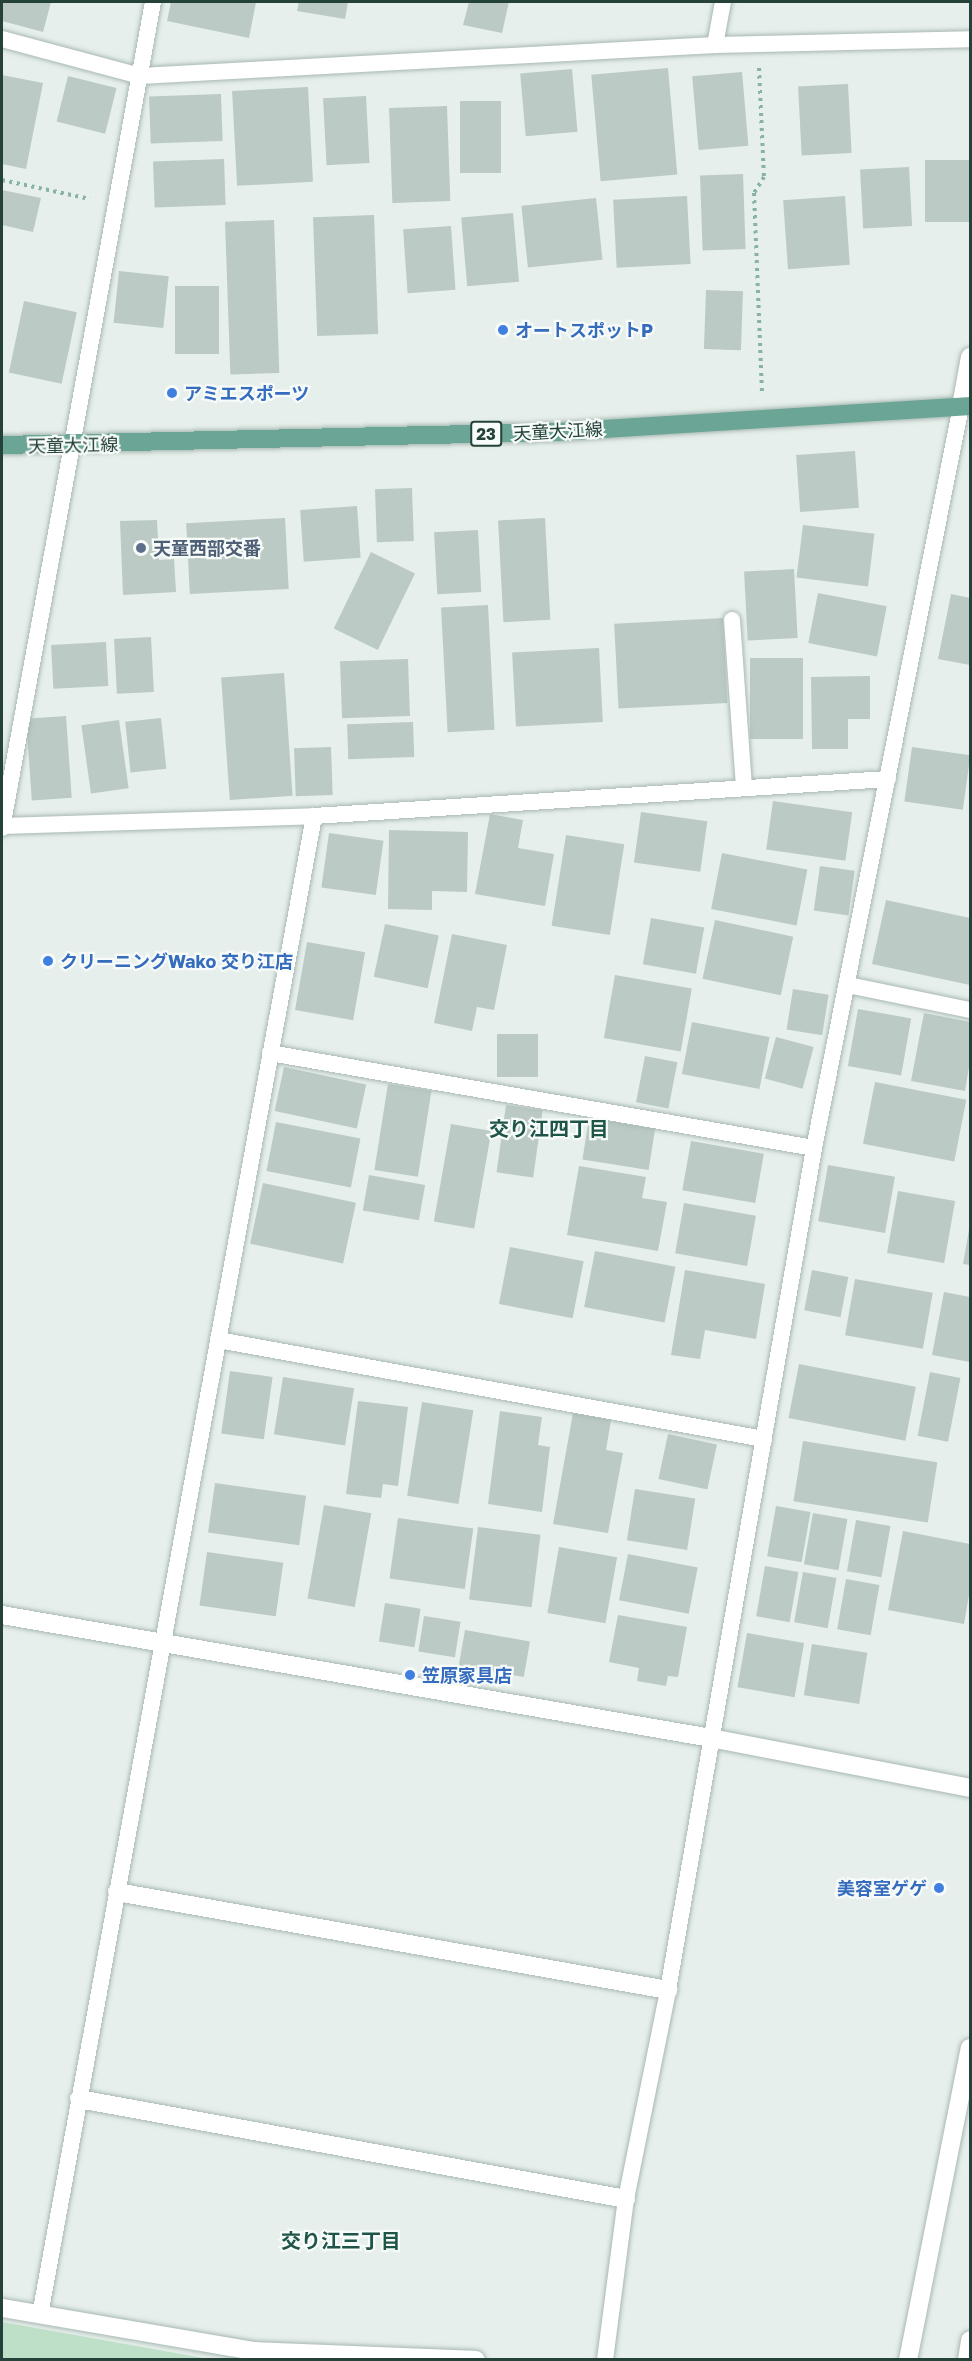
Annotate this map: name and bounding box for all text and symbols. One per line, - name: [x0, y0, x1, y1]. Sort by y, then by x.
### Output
- place label: オートスポットP: [515, 319, 653, 341]
- marker: オートスポットP: [496, 323, 510, 337]
- place label: アミエスポーツ: [184, 382, 310, 404]
- marker: アミエスポーツ: [165, 386, 179, 400]
- street label: 天童大江線: [512, 418, 604, 444]
- road number: 23: [470, 421, 502, 447]
- street label: 天童大江線: [28, 433, 118, 457]
- place label: 天童西部交番: [153, 537, 261, 559]
- marker: 天童西部交番: [134, 541, 148, 555]
- place label: クリーニングWako 交り江店: [60, 950, 293, 972]
- marker: クリーニングWako 交り江店: [41, 954, 55, 968]
- district label: 交り江四丁目: [489, 1116, 609, 1140]
- place label: 笠原家具店: [422, 1664, 512, 1686]
- marker: 笠原家具店: [403, 1668, 417, 1682]
- place label: 美容室ゲゲ: [837, 1877, 927, 1899]
- marker: 美容室ゲゲ: [932, 1881, 946, 1895]
- district label: 交り江三丁目: [281, 2228, 401, 2252]

